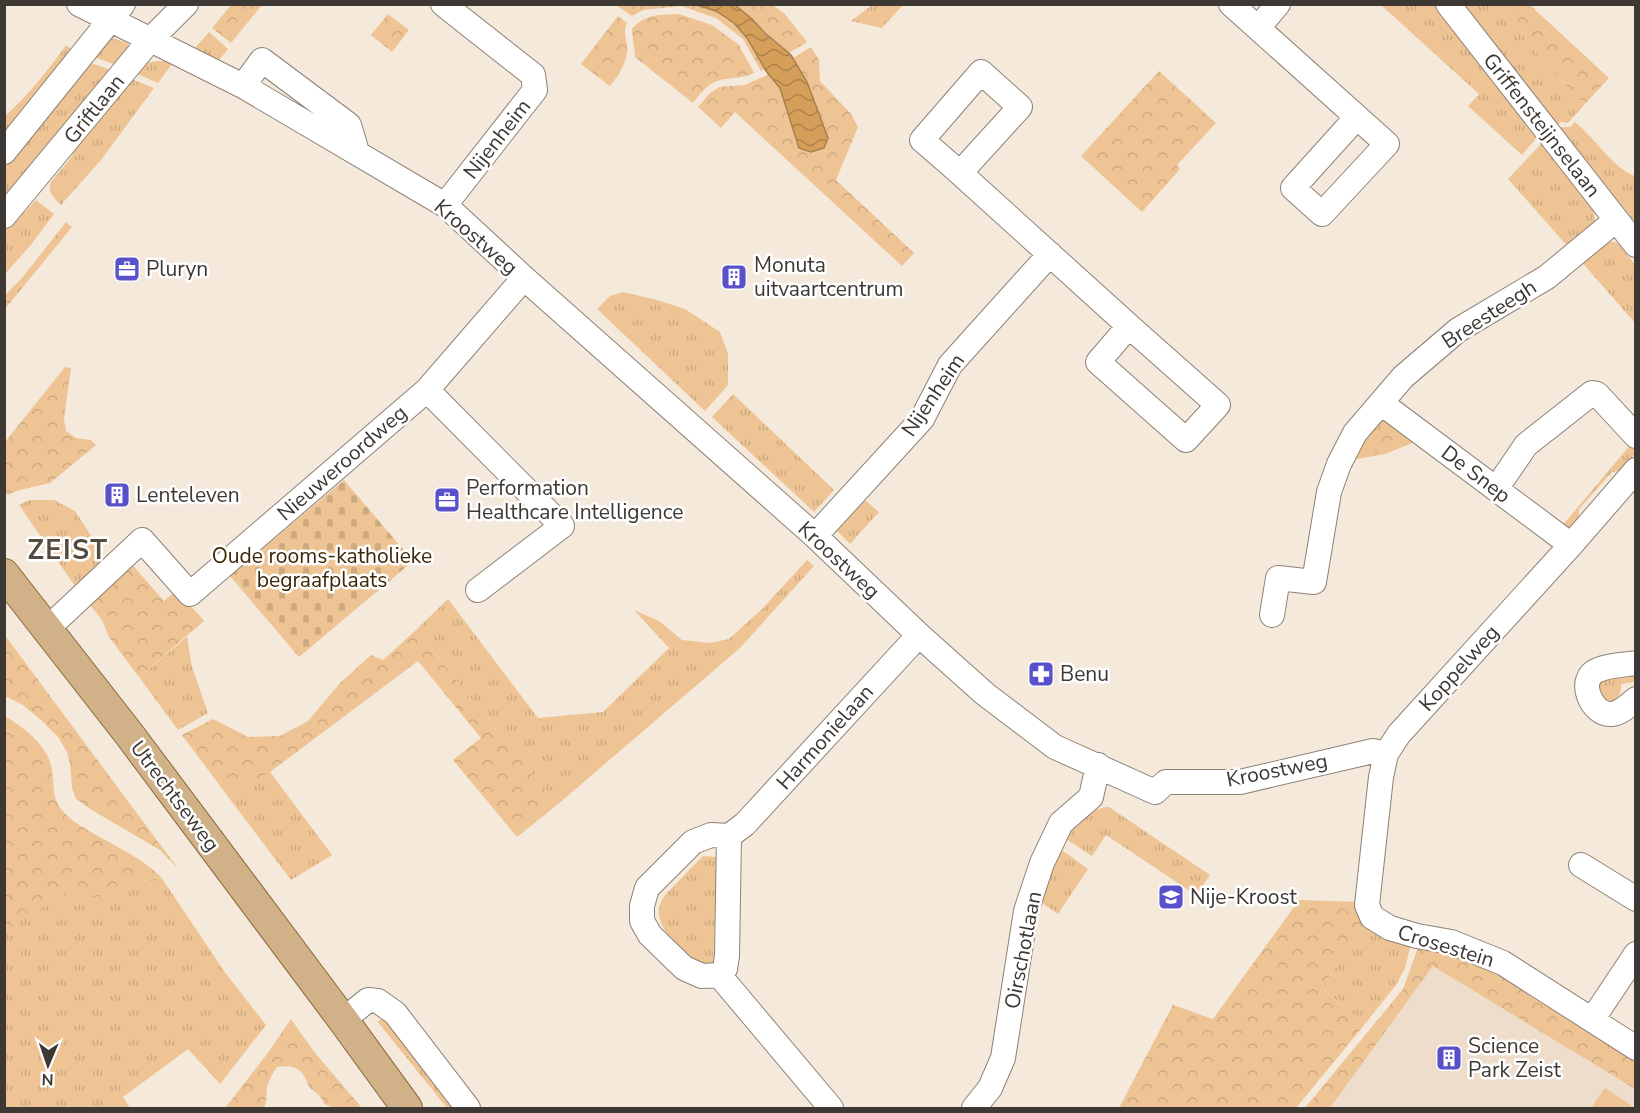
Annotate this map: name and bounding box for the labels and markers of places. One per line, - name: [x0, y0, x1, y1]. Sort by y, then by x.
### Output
- place label: Monuta uitvaartcentrum: [754, 251, 904, 303]
- office icon: Pluryn: [112, 254, 142, 284]
- place label: Pluryn: [146, 255, 208, 283]
- building icon: Monuta uitvaartcentrum: [719, 262, 749, 292]
- place label: Performation Healthcare Intelligence: [466, 474, 683, 526]
- building icon: Lenteleven: [102, 480, 132, 510]
- place label: Lenteleven: [136, 481, 240, 509]
- office icon: Performation Healthcare Intelligence: [432, 485, 462, 515]
- pharmacy icon: Benu: [1026, 659, 1056, 689]
- place label: Benu: [1060, 660, 1109, 688]
- school or university icon: Nije-Kroost: [1156, 882, 1186, 912]
- place label: Nije-Kroost: [1190, 883, 1298, 911]
- place label: Science Park Zeist: [1468, 1032, 1561, 1084]
- building icon: Science Park Zeist: [1434, 1043, 1464, 1073]

